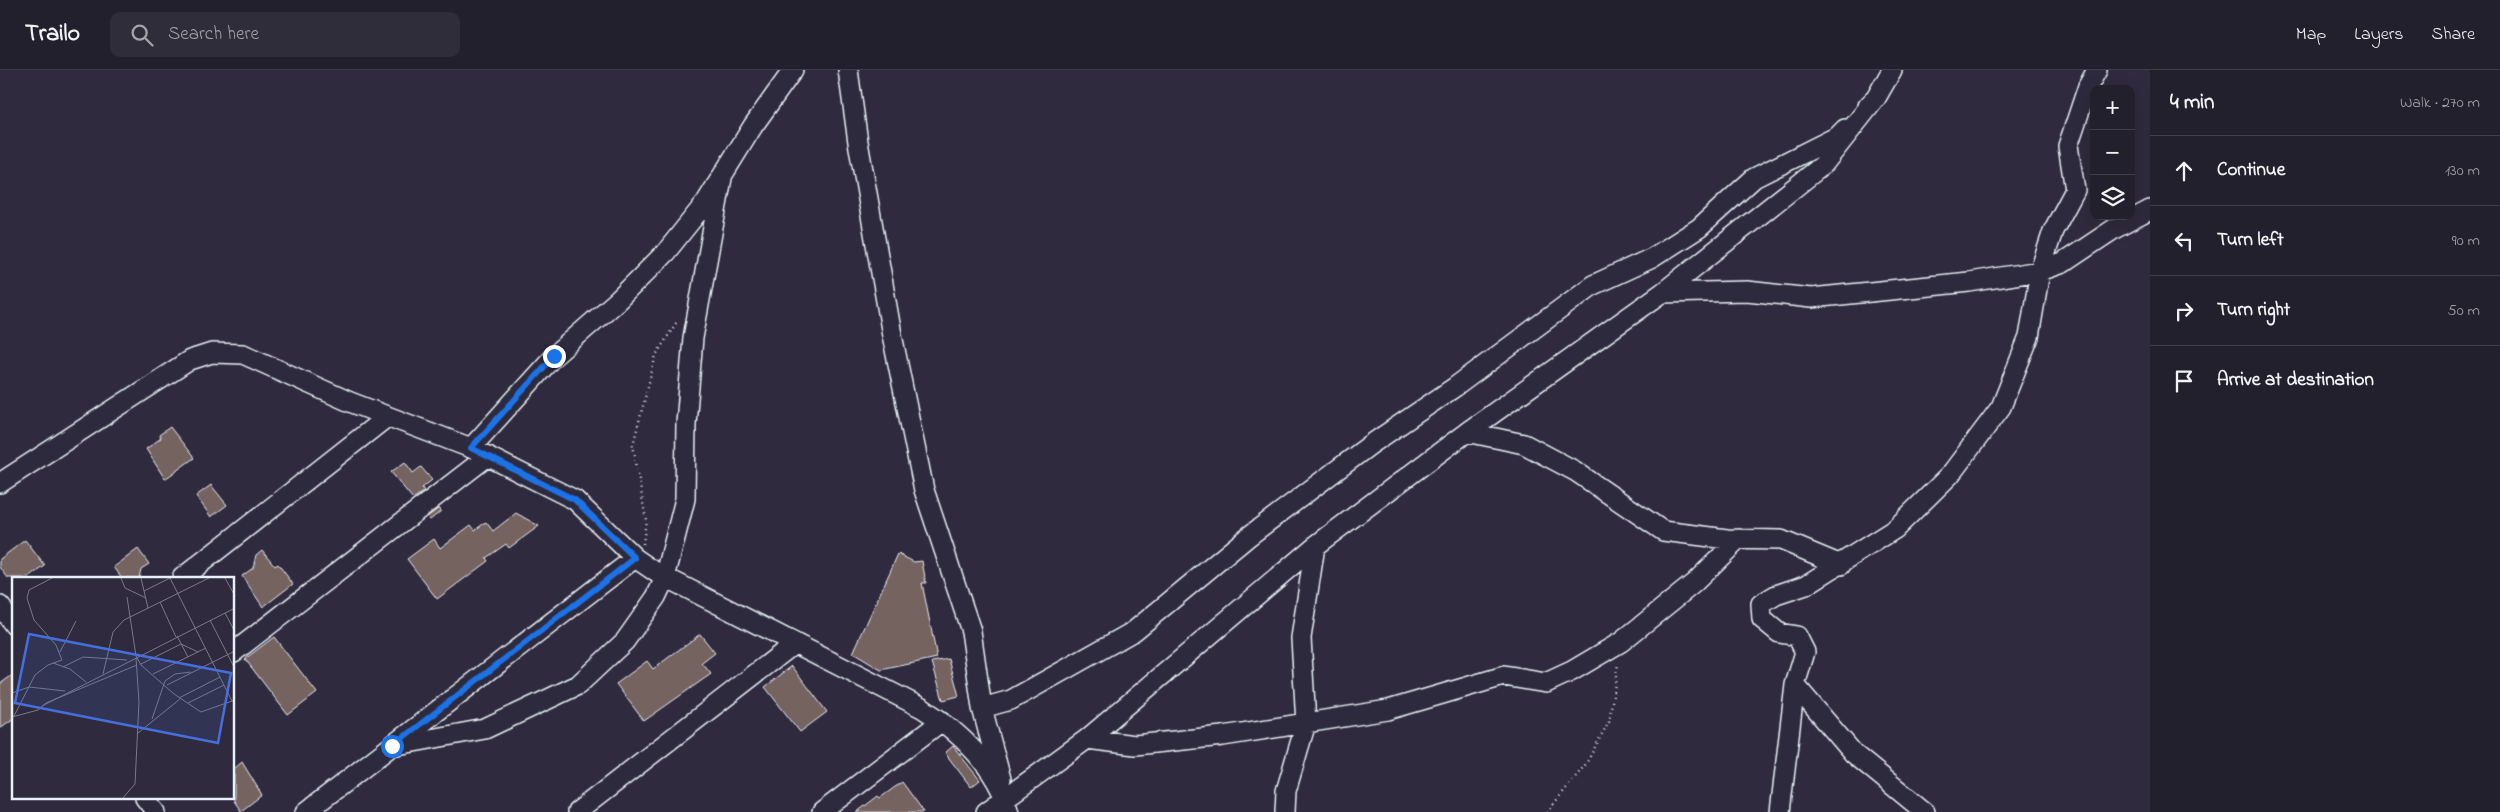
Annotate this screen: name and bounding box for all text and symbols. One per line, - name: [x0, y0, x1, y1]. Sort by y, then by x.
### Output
- search box: [110, 12, 460, 57]
- text: Trailo: [25, 17, 80, 52]
- icon: search: [128, 21, 156, 49]
- text: Search here: [168, 21, 259, 48]
- text: Map: [2296, 22, 2326, 48]
- text: Layers: [2354, 22, 2404, 48]
- text: Share: [2432, 22, 2475, 48]
- map controls: [2090, 85, 2135, 220]
- button: +: [2090, 85, 2135, 130]
- text: 4 min: [2170, 88, 2214, 118]
- text: Walk · 270 m: [2400, 91, 2480, 115]
- button: −: [2090, 130, 2135, 175]
- icon: ahead: [2170, 157, 2198, 185]
- text: Continue: [2217, 157, 2285, 184]
- text: 130 m: [2445, 159, 2480, 183]
- button: layers: [2090, 175, 2135, 220]
- icon: left: [2170, 227, 2198, 255]
- text: Turn left: [2217, 227, 2284, 254]
- text: 90 m: [2452, 229, 2480, 253]
- icon: right: [2170, 297, 2198, 325]
- text: Turn right: [2217, 297, 2290, 324]
- text: 50 m: [2448, 299, 2480, 323]
- route end: [543, 345, 566, 368]
- icon: arrive: [2170, 367, 2198, 395]
- text: Arrive at destination: [2217, 367, 2374, 394]
- inset map: [12, 577, 235, 800]
- route start: [381, 735, 404, 758]

